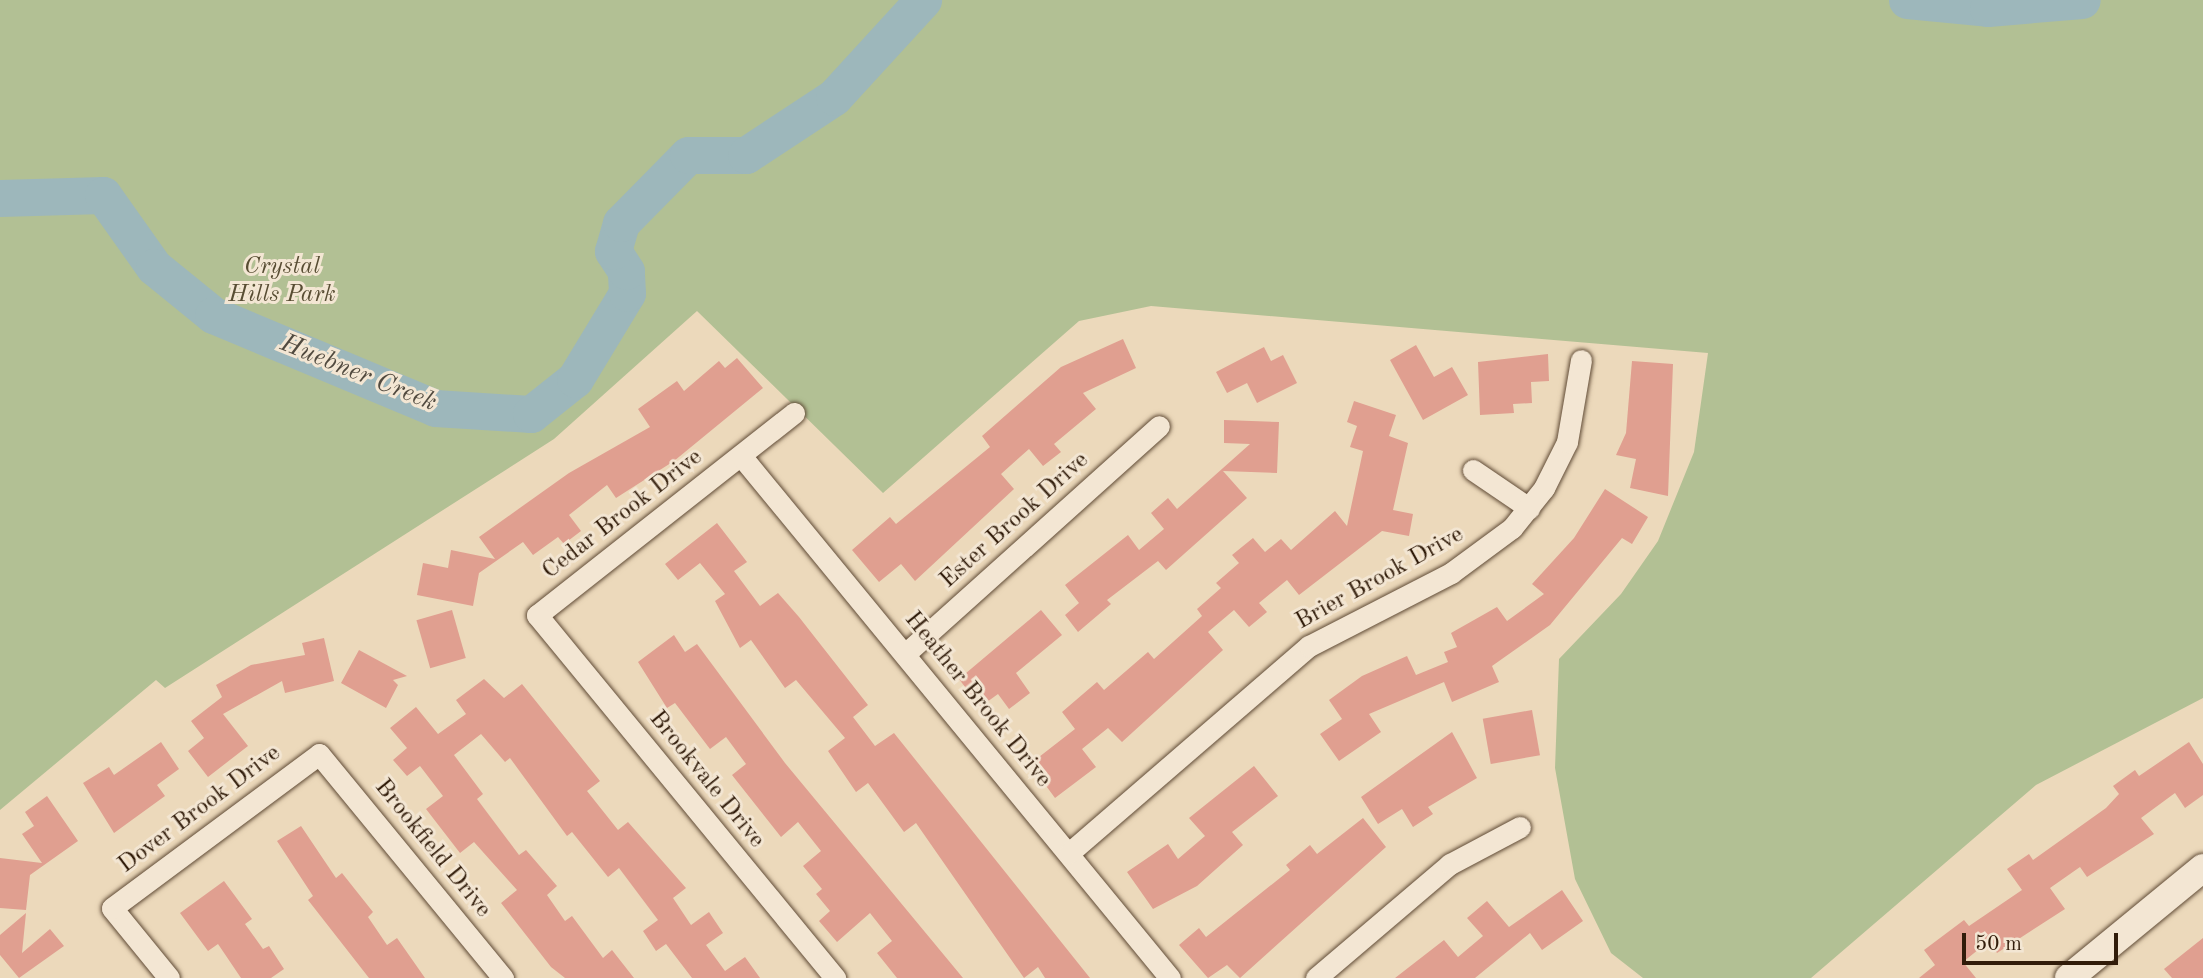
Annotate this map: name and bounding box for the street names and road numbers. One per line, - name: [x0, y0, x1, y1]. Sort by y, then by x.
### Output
- street label: Cedar Brook Drive: [537, 444, 709, 586]
- street label: Ester Brook Drive: [935, 447, 1095, 595]
- street label: Brier Brook Drive: [1291, 521, 1469, 637]
- street label: Heather Brook Drive: [897, 606, 1057, 794]
- street label: Brookvale Drive: [642, 706, 770, 854]
- street label: Dover Brook Drive: [113, 740, 287, 880]
- street label: Brookfield Drive: [367, 774, 497, 924]

